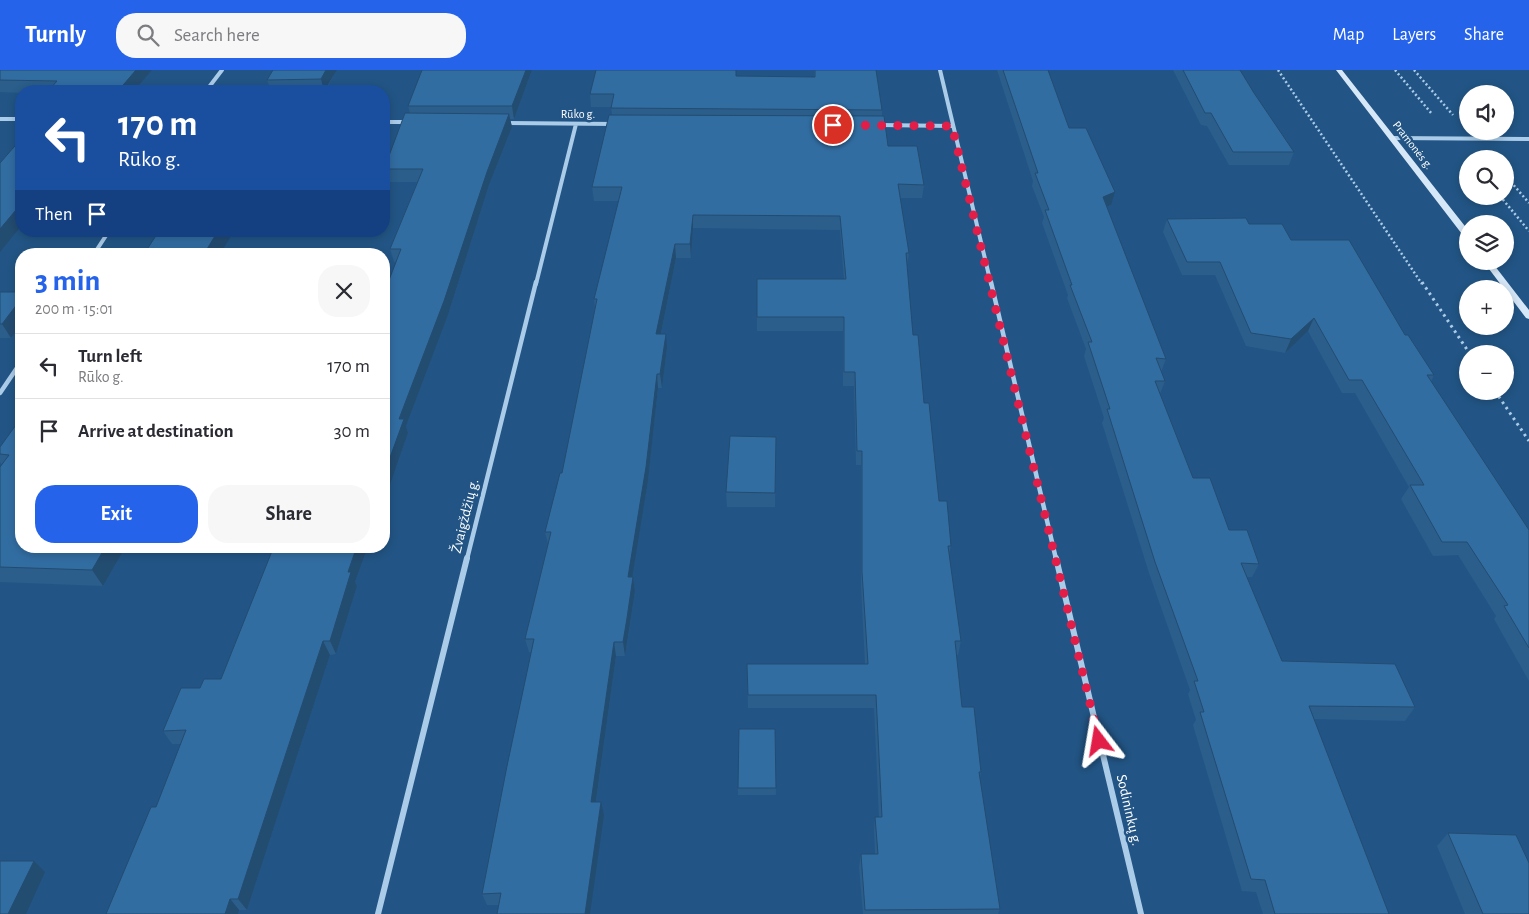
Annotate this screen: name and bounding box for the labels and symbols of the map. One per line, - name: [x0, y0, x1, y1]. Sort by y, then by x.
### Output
- pin: [812, 104, 854, 146]
- street label: Rūko g.: [561, 108, 595, 120]
- street label: Pramonės g.: [1391, 119, 1435, 171]
- street label: Žvaigždžių g.: [448, 477, 481, 555]
- position arrow: [1072, 714, 1124, 766]
- street label: Sodininkų g.: [1114, 773, 1144, 847]

